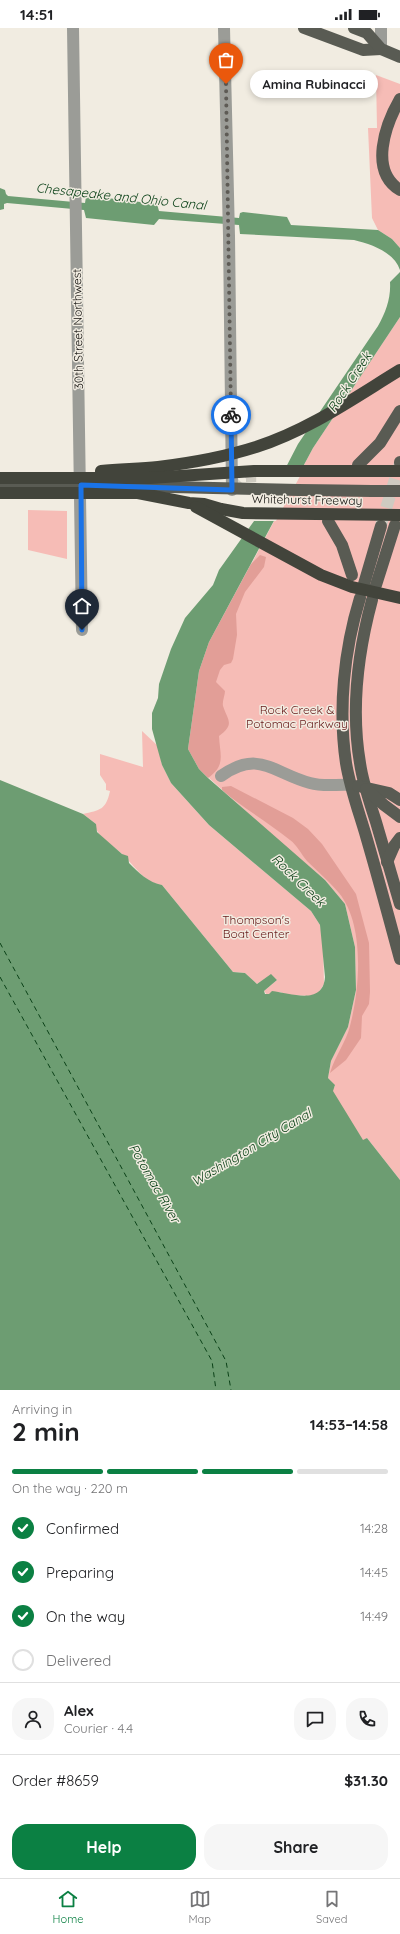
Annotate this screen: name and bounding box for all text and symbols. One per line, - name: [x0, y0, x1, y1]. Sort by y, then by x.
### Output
- text: 14:51: [20, 5, 53, 24]
- pin: [209, 43, 243, 84]
- icon: bag: [215, 49, 237, 71]
- callout: Amina Rubinacci: [250, 70, 378, 98]
- text: Amina Rubinacci: [262, 76, 366, 92]
- water label: Chesapeake and Ohio Canal: [35, 179, 209, 213]
- street label: 30th Street Northwest: [69, 269, 86, 389]
- water label: Rock Creek: [324, 348, 375, 415]
- courier: [211, 395, 251, 435]
- icon: bike: [220, 404, 242, 426]
- street label: Whitehurst Freeway: [252, 491, 363, 508]
- pin: [65, 589, 99, 630]
- icon: home: [71, 595, 93, 617]
- park label: Rock Creek & Potomac Parkway: [246, 702, 348, 731]
- water label: Rock Creek: [269, 850, 330, 910]
- park label: Thompson's Boat Center: [222, 912, 290, 941]
- water label: Washington City Canal: [188, 1104, 315, 1189]
- water label: Potomac River: [126, 1141, 185, 1227]
- text: Arriving in: [12, 1401, 72, 1417]
- text: 2 min: [12, 1415, 80, 1448]
- text: 14:53–14:58: [310, 1415, 388, 1434]
- text: On the way · 220 m: [12, 1480, 128, 1496]
- icon: check: [12, 1517, 34, 1539]
- text: Confirmed: [46, 1519, 119, 1538]
- text: 14:28: [360, 1520, 388, 1536]
- icon: check: [12, 1561, 34, 1583]
- text: Preparing: [46, 1563, 114, 1582]
- text: 14:45: [360, 1564, 388, 1580]
- icon: check: [12, 1605, 34, 1627]
- text: On the way: [46, 1607, 125, 1626]
- text: 14:49: [360, 1608, 388, 1624]
- text: Delivered: [46, 1651, 111, 1670]
- button: person: [12, 1698, 54, 1740]
- button: chat: [294, 1698, 336, 1740]
- button: phone: [346, 1698, 388, 1740]
- text: Alex: [64, 1701, 94, 1720]
- text: Courier · 4.4: [64, 1720, 133, 1736]
- text: Order #8659: [12, 1771, 99, 1790]
- text: $31.30: [344, 1771, 388, 1790]
- button: Help: [12, 1824, 196, 1870]
- button: Share: [204, 1824, 388, 1870]
- tab: Home: [53, 1888, 83, 1926]
- tab: Map: [189, 1888, 211, 1926]
- tab: Saved: [316, 1888, 347, 1926]

